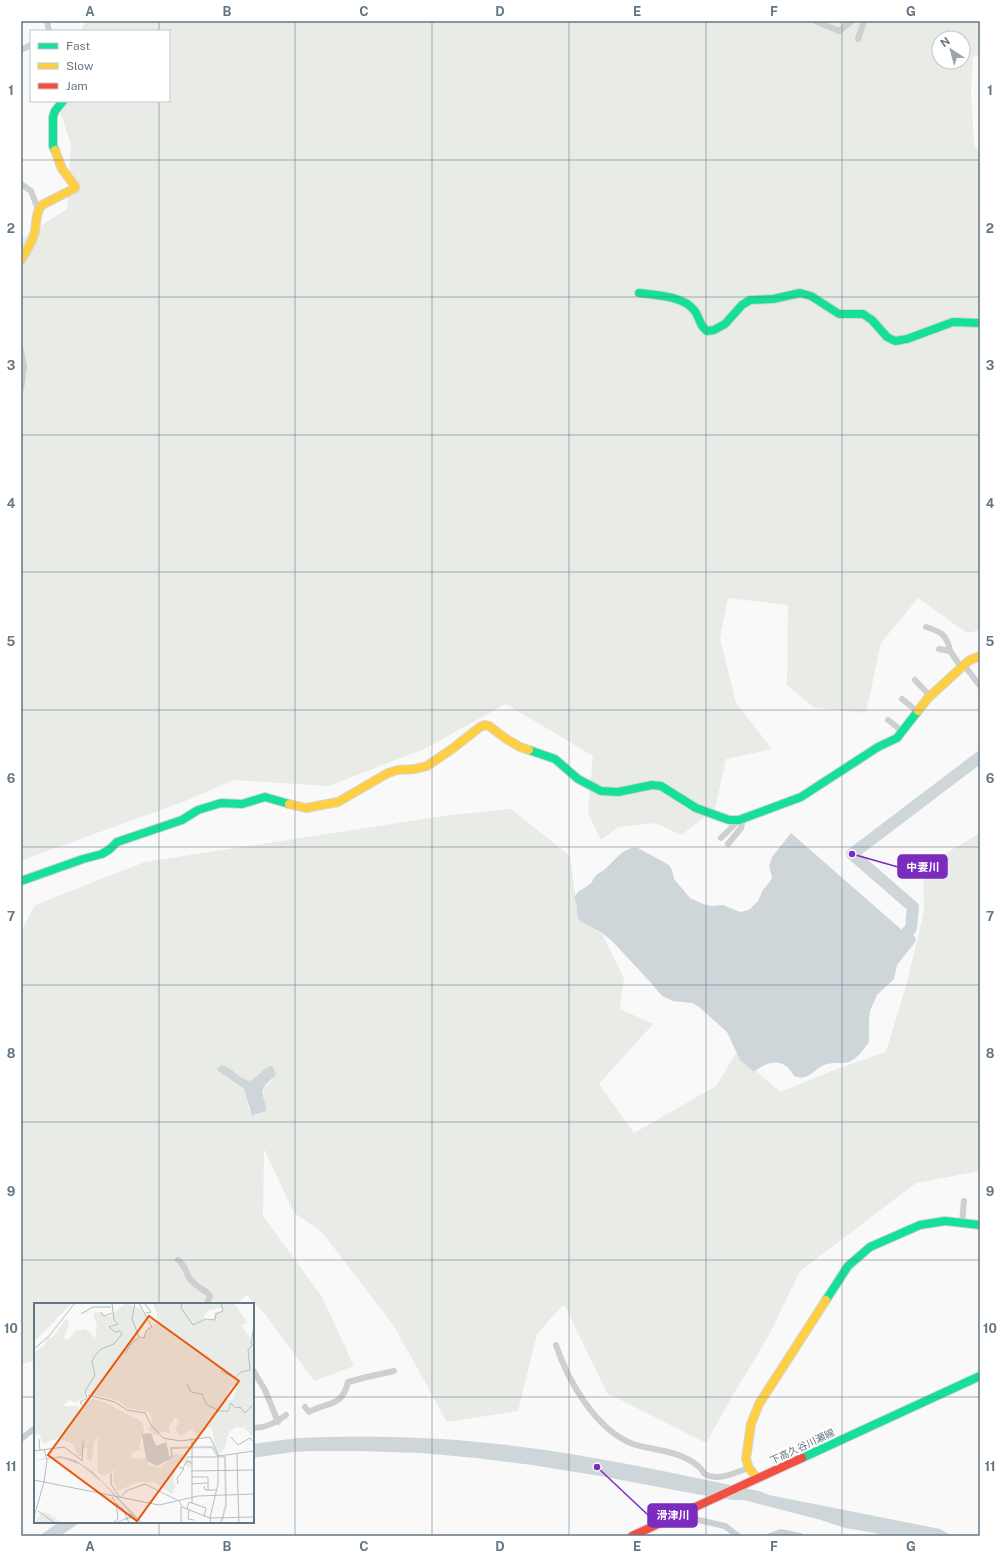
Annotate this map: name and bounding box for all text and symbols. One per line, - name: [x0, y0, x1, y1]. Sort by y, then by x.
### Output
- text: A: [85, 4, 95, 19]
- text: B: [223, 4, 232, 19]
- text: C: [359, 4, 369, 19]
- text: D: [495, 4, 505, 19]
- text: E: [633, 4, 641, 19]
- text: F: [770, 4, 778, 19]
- text: G: [906, 4, 916, 19]
- legend: [30, 30, 170, 102]
- north arrow: [931, 30, 971, 70]
- text: N: [938, 35, 952, 49]
- text: Fast: [66, 39, 91, 53]
- text: Slow: [66, 59, 94, 73]
- text: Jam: [66, 79, 88, 93]
- text: 1: [8, 83, 14, 98]
- text: 1: [987, 83, 993, 98]
- text: 2: [7, 221, 15, 236]
- text: 2: [986, 221, 994, 236]
- text: 3: [7, 358, 16, 373]
- text: 3: [986, 358, 995, 373]
- text: 4: [7, 496, 16, 511]
- text: 4: [986, 496, 995, 511]
- text: 5: [7, 634, 16, 649]
- text: 5: [986, 634, 995, 649]
- text: 6: [7, 771, 16, 786]
- text: 6: [986, 771, 995, 786]
- callout: 中妻川: [898, 855, 947, 878]
- text: 中妻川: [907, 861, 940, 873]
- text: 7: [7, 909, 15, 924]
- text: 7: [986, 909, 994, 924]
- text: 8: [7, 1046, 16, 1061]
- text: 8: [986, 1046, 995, 1061]
- text: 9: [7, 1184, 15, 1199]
- text: 9: [986, 1184, 994, 1199]
- inset map: [34, 1303, 254, 1523]
- text: 10: [4, 1321, 18, 1336]
- text: 10: [983, 1321, 997, 1336]
- street label: 下高久谷川瀬線: [768, 1426, 836, 1466]
- text: 11: [5, 1459, 17, 1474]
- text: 11: [984, 1459, 996, 1474]
- callout: 滑津川: [648, 1504, 697, 1527]
- text: 滑津川: [657, 1509, 690, 1521]
- text: A: [85, 1539, 95, 1554]
- text: B: [223, 1539, 232, 1554]
- text: C: [359, 1539, 369, 1554]
- text: D: [495, 1539, 505, 1554]
- text: E: [633, 1539, 641, 1554]
- text: F: [770, 1539, 778, 1554]
- text: G: [906, 1539, 916, 1554]

